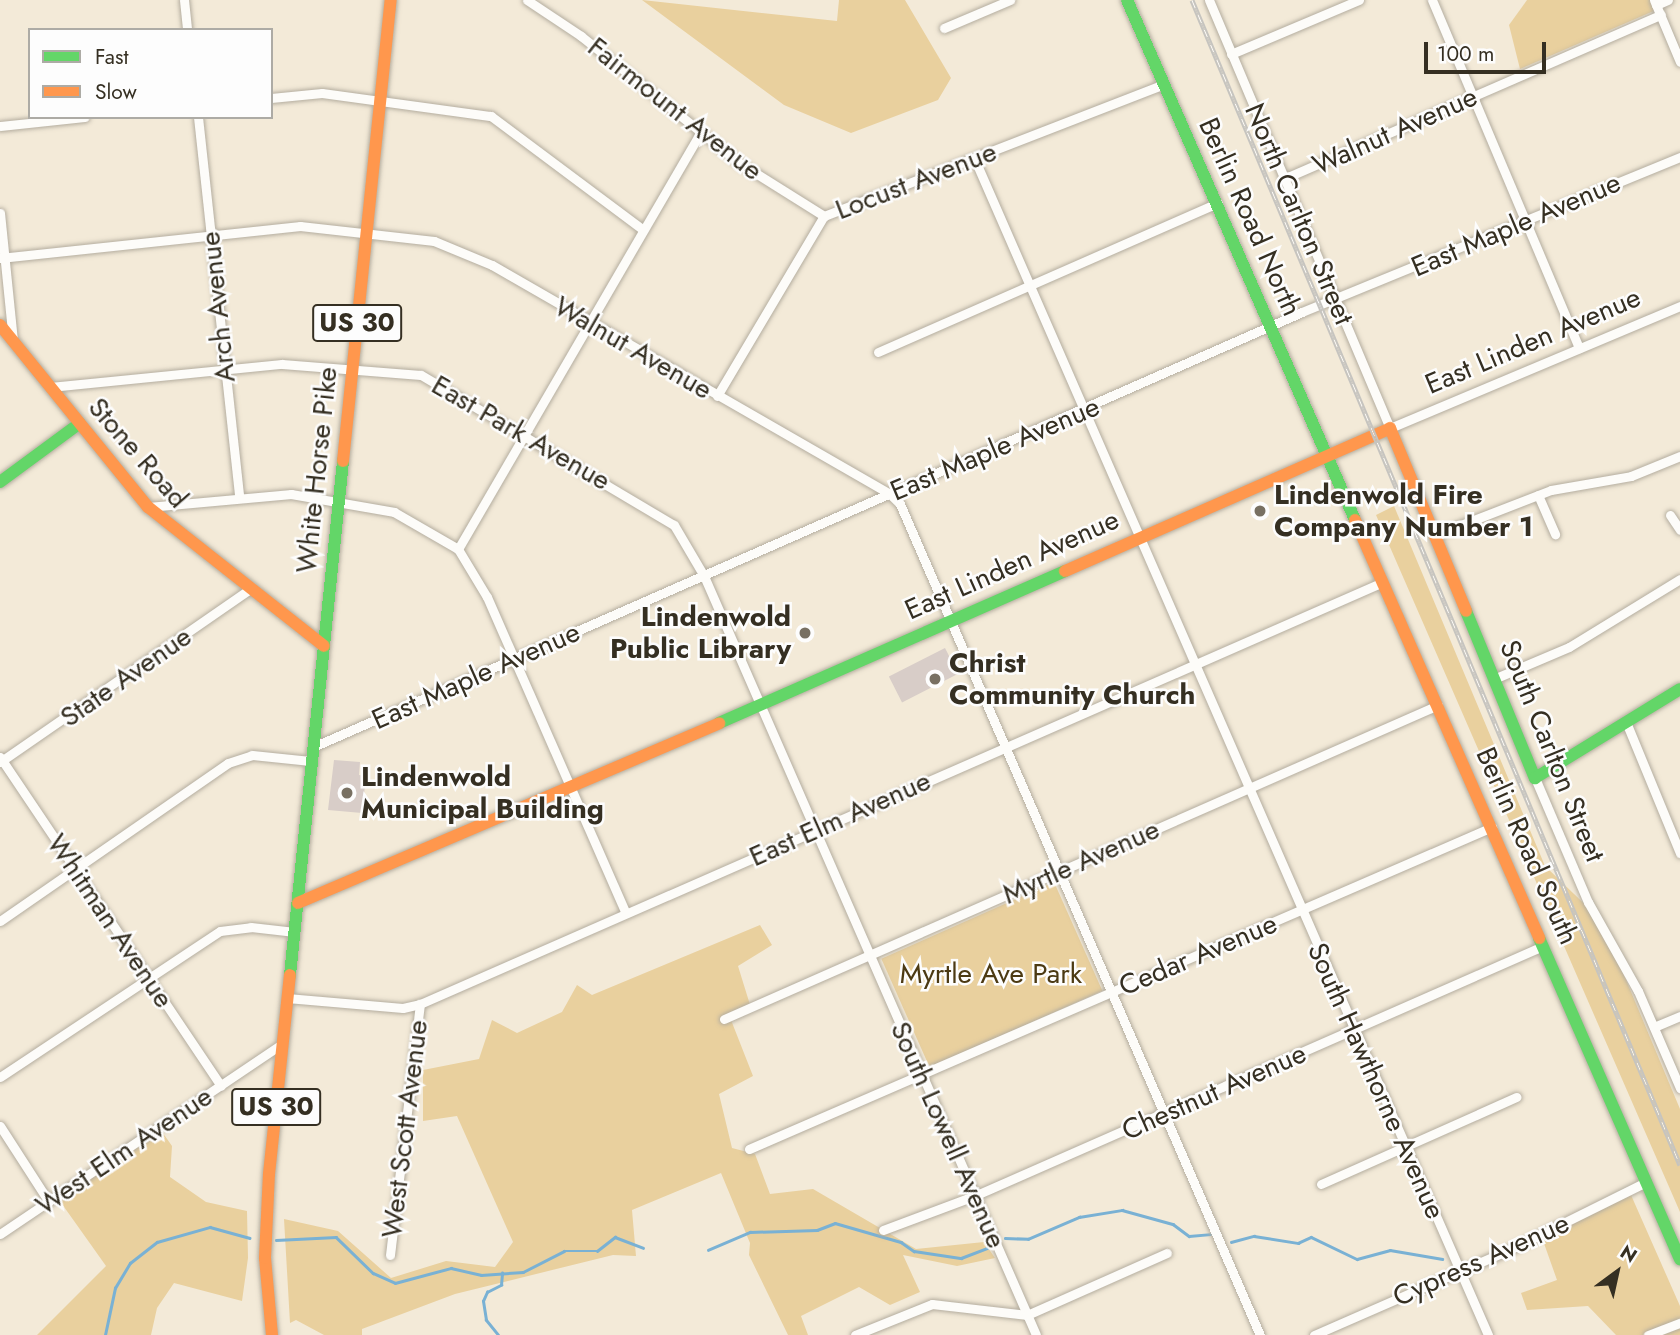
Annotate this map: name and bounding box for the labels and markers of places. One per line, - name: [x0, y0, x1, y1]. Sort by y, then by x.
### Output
- place label: Lindenwold Fire Company Number 1: [1274, 478, 1533, 544]
- marker: Lindenwold Fire Company Number 1: [1252, 503, 1268, 519]
- place label: Lindenwold Public Library: [610, 600, 791, 666]
- marker: Lindenwold Public Library: [797, 625, 813, 641]
- place label: Christ Community Church: [949, 646, 1195, 712]
- marker: Christ Community Church: [927, 671, 943, 687]
- place label: Lindenwold Municipal Building: [361, 760, 604, 826]
- marker: Lindenwold Municipal Building: [339, 785, 355, 801]

